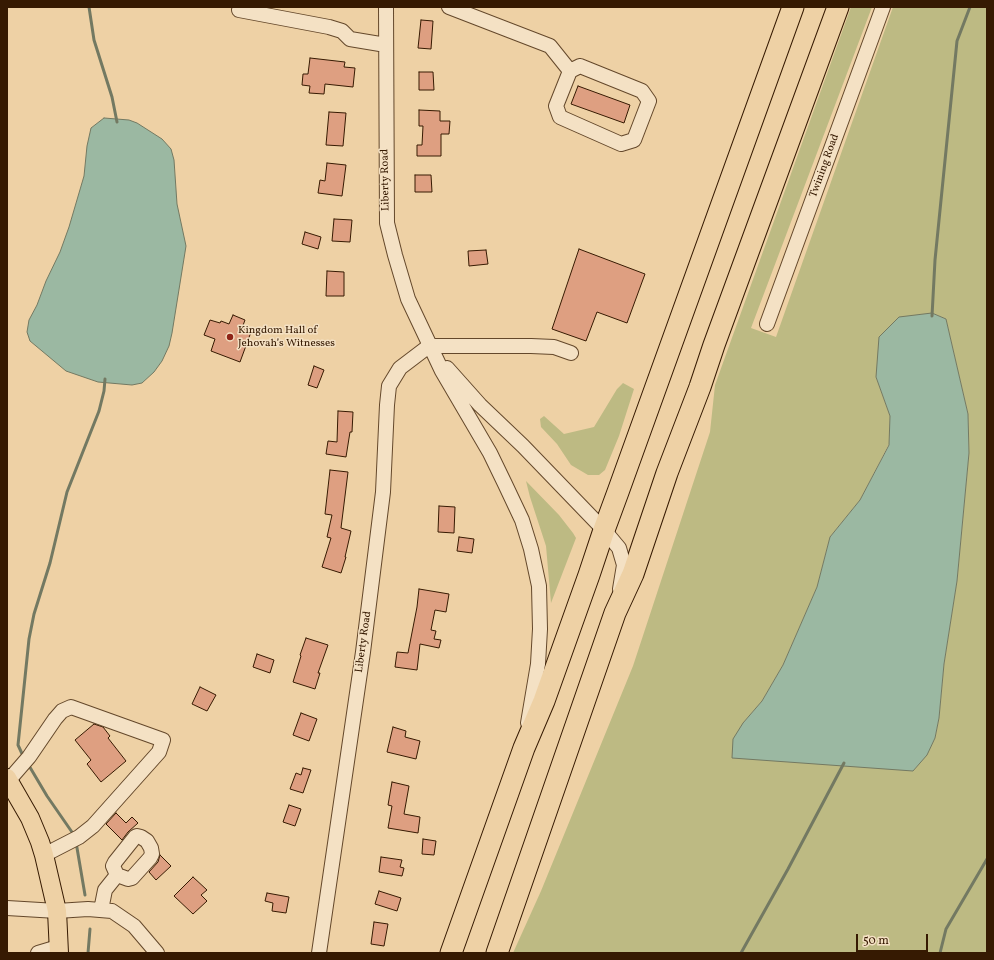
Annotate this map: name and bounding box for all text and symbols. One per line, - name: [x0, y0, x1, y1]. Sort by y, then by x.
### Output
- street label: Twining Road: [807, 132, 843, 200]
- street label: Liberty Road: [379, 149, 393, 211]
- place label: Kingdom Hall of Jehovah’s Witnesses: [238, 324, 335, 350]
- marker: Kingdom Hall of Jehovah’s Witnesses: [225, 332, 235, 342]
- street label: Liberty Road: [353, 610, 375, 674]
- scale bar: [858, 926, 930, 952]
- text: 50 m: [863, 933, 889, 949]

